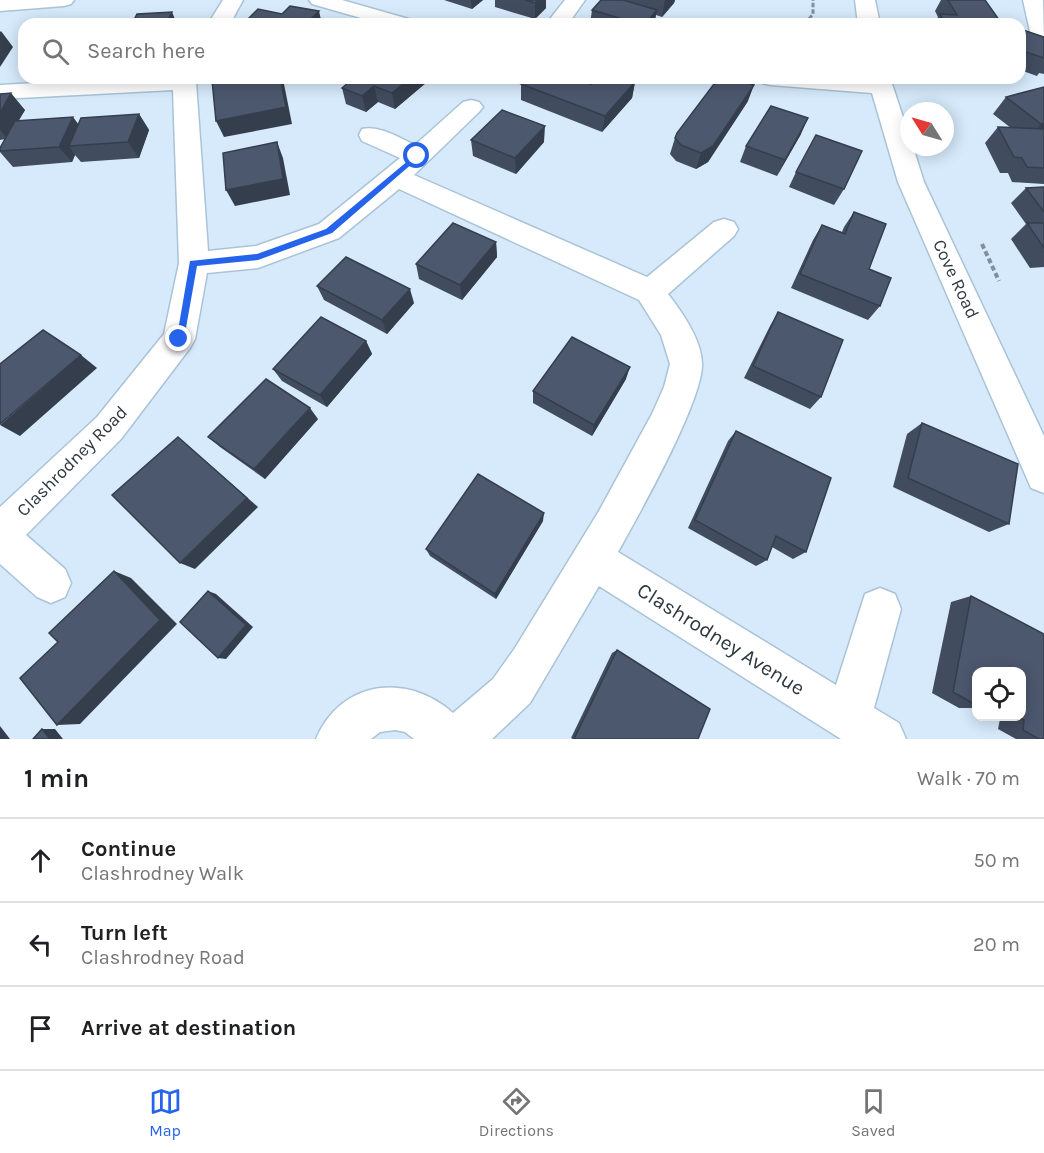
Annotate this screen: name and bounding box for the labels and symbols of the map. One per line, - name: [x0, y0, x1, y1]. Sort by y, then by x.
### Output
- north arrow: [900, 102, 954, 156]
- route start: [403, 142, 429, 168]
- street label: Cove Road: [928, 236, 984, 322]
- route end: [165, 325, 191, 351]
- street label: Clashrodney Road: [12, 401, 132, 521]
- street label: Clashrodney Avenue: [633, 578, 809, 700]

